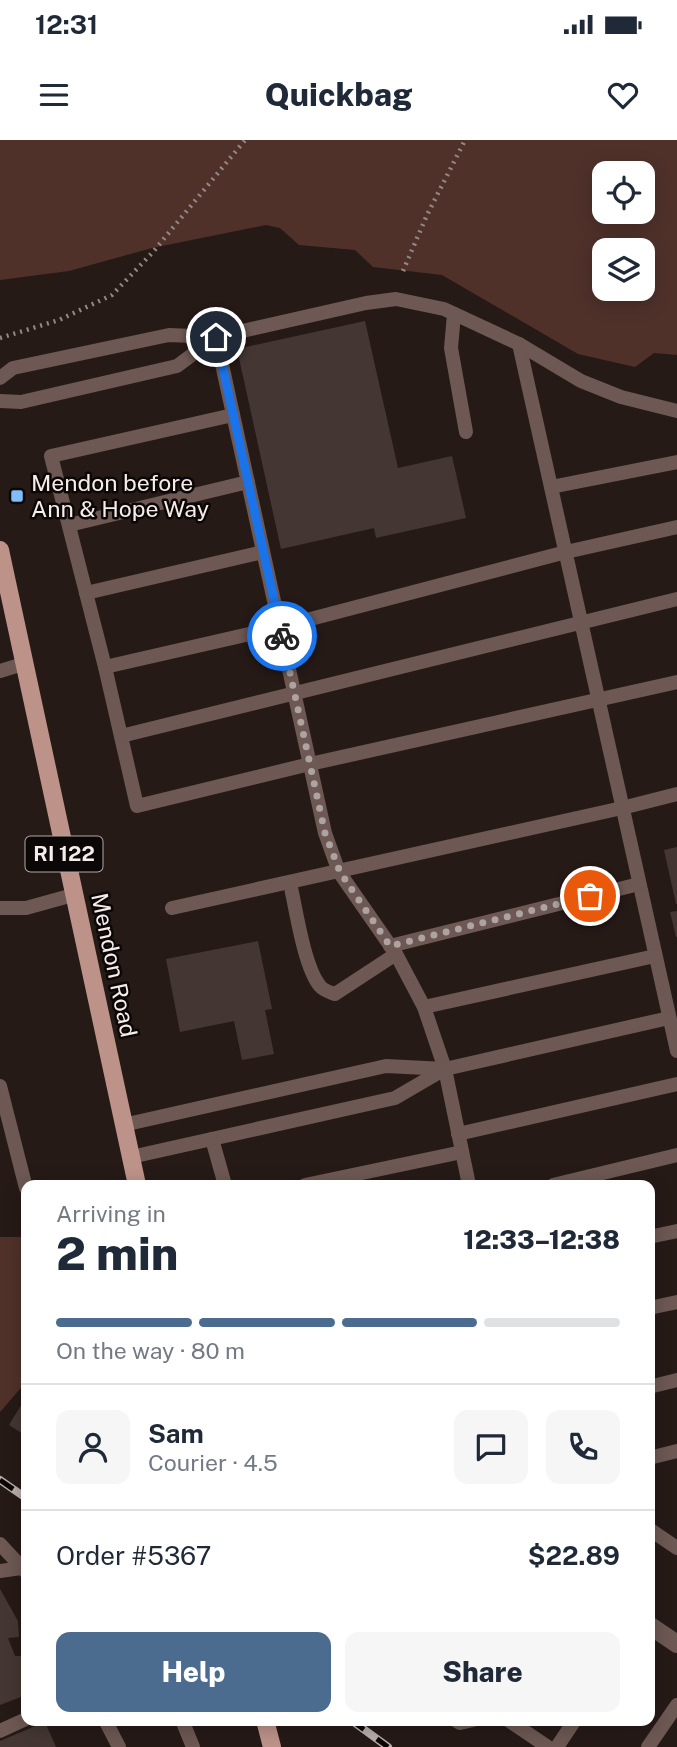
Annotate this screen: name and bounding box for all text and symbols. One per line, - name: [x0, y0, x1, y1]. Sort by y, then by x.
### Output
- text: 12:31: [35, 9, 98, 40]
- icon: menu: [35, 76, 73, 114]
- text: Quickbag: [265, 76, 412, 113]
- icon: heart: [604, 76, 642, 114]
- map controls: [592, 161, 655, 301]
- button: locate: [592, 161, 655, 224]
- button: layers: [592, 238, 655, 301]
- pin: [186, 307, 246, 367]
- icon: home: [197, 318, 235, 356]
- place label: Mendon before Ann & Hope Way: [31, 469, 209, 522]
- marker: Mendon before Ann & Hope Way: [9, 488, 25, 504]
- courier: [247, 601, 317, 671]
- icon: bike: [263, 617, 301, 655]
- road number: RI 122: [25, 836, 102, 872]
- pin: [560, 866, 620, 926]
- icon: bag: [571, 877, 609, 915]
- street label: Mendon Road: [86, 890, 143, 1039]
- text: Arriving in: [56, 1200, 166, 1227]
- text: 12:33–12:38: [463, 1224, 620, 1255]
- text: 2 min: [56, 1226, 178, 1280]
- text: On the way · 80 m: [56, 1337, 245, 1364]
- button: person: [56, 1410, 130, 1484]
- button: chat: [454, 1410, 528, 1484]
- button: phone: [546, 1410, 620, 1484]
- text: Sam: [148, 1418, 204, 1449]
- text: Courier · 4.5: [148, 1449, 278, 1476]
- text: Order #5367: [56, 1540, 211, 1571]
- text: $22.89: [528, 1540, 620, 1571]
- button: Help: [56, 1632, 331, 1712]
- button: Share: [345, 1632, 620, 1712]

